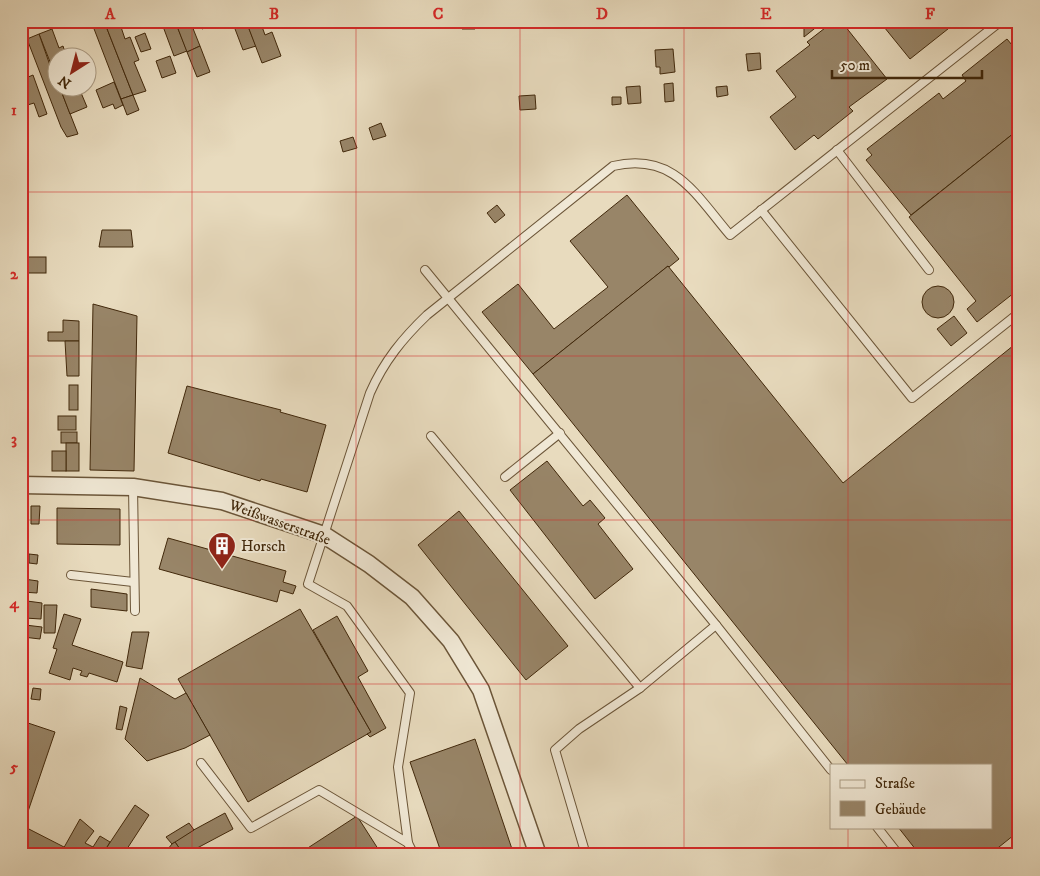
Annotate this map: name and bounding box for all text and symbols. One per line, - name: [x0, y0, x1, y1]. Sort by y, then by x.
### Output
- text: A: [104, 4, 116, 24]
- text: B: [269, 4, 279, 24]
- text: C: [433, 4, 443, 24]
- text: D: [596, 4, 608, 24]
- text: E: [760, 4, 772, 24]
- text: F: [925, 4, 935, 24]
- north arrow: [48, 48, 98, 98]
- scale bar: [832, 48, 982, 80]
- text: 50 m: [840, 56, 870, 75]
- text: N: [55, 71, 75, 92]
- text: 1: [11, 100, 17, 120]
- text: 2: [10, 264, 19, 284]
- text: 3: [11, 429, 17, 449]
- street label: Weißwasserstraße: [226, 495, 333, 550]
- building icon: Horsch: [207, 531, 237, 570]
- place label: Horsch: [241, 537, 286, 556]
- text: 4: [8, 593, 19, 613]
- text: 5: [9, 757, 18, 777]
- legend: [830, 764, 992, 828]
- text: Straße: [875, 774, 915, 793]
- text: Gebäude: [875, 800, 926, 819]

